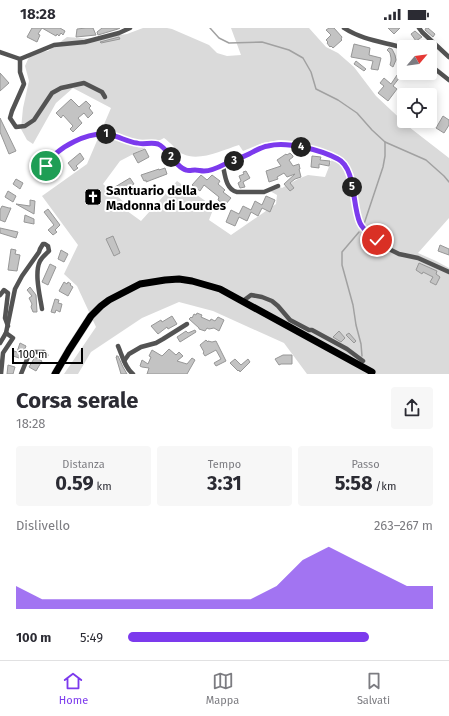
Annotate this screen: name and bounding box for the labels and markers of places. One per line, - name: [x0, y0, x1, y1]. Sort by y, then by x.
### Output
- pin: 1: [96, 124, 116, 144]
- pin: 4: [291, 137, 311, 157]
- pin: 2: [161, 147, 181, 167]
- pin: [29, 149, 63, 183]
- pin: 3: [224, 151, 244, 171]
- pin: 5: [342, 177, 362, 197]
- place label: Santuario della Madonna di Lourdes: [106, 183, 227, 213]
- church icon: Santuario della Madonna di Lourdes: [83, 187, 103, 207]
- pin: [360, 223, 394, 257]

